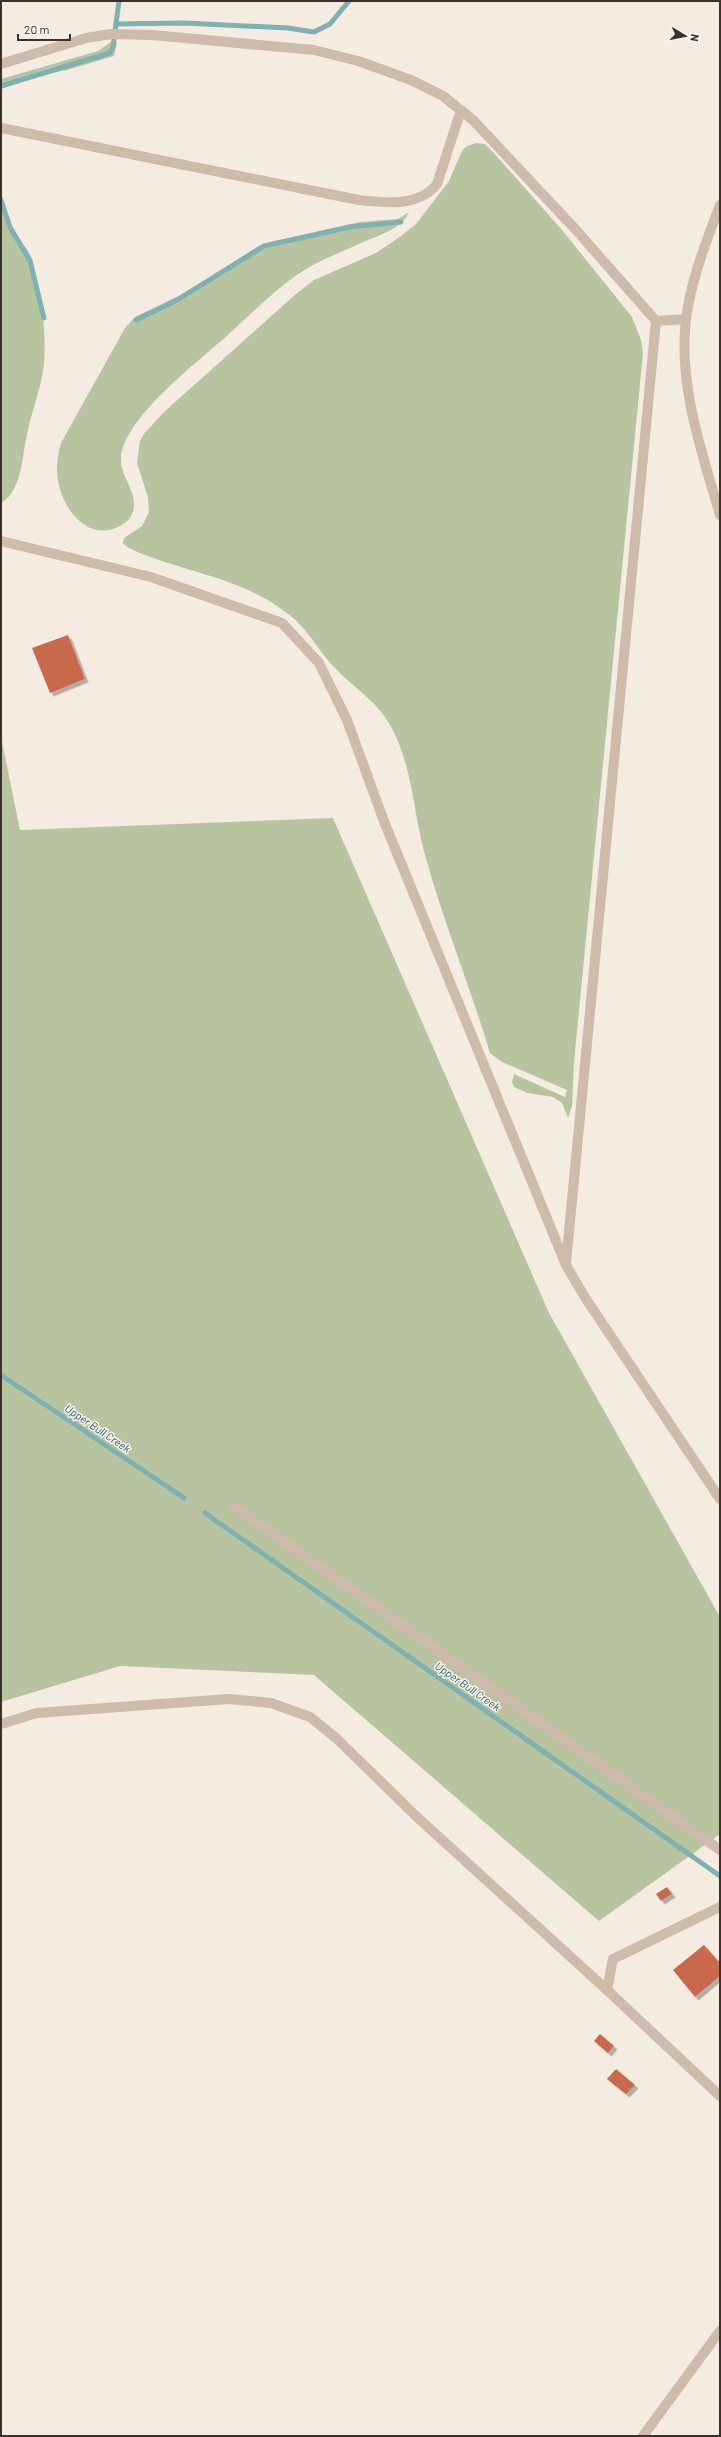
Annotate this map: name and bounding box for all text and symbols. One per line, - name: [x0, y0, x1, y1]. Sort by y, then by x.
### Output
- scale bar: [18, 16, 70, 42]
- north arrow: [665, 16, 705, 56]
- text: 20 m: [24, 22, 50, 36]
- text: N: [688, 33, 702, 43]
- water label: Upper Bull Creek: [63, 1401, 134, 1455]
- water label: Upper Bull Creek: [433, 1659, 504, 1714]

